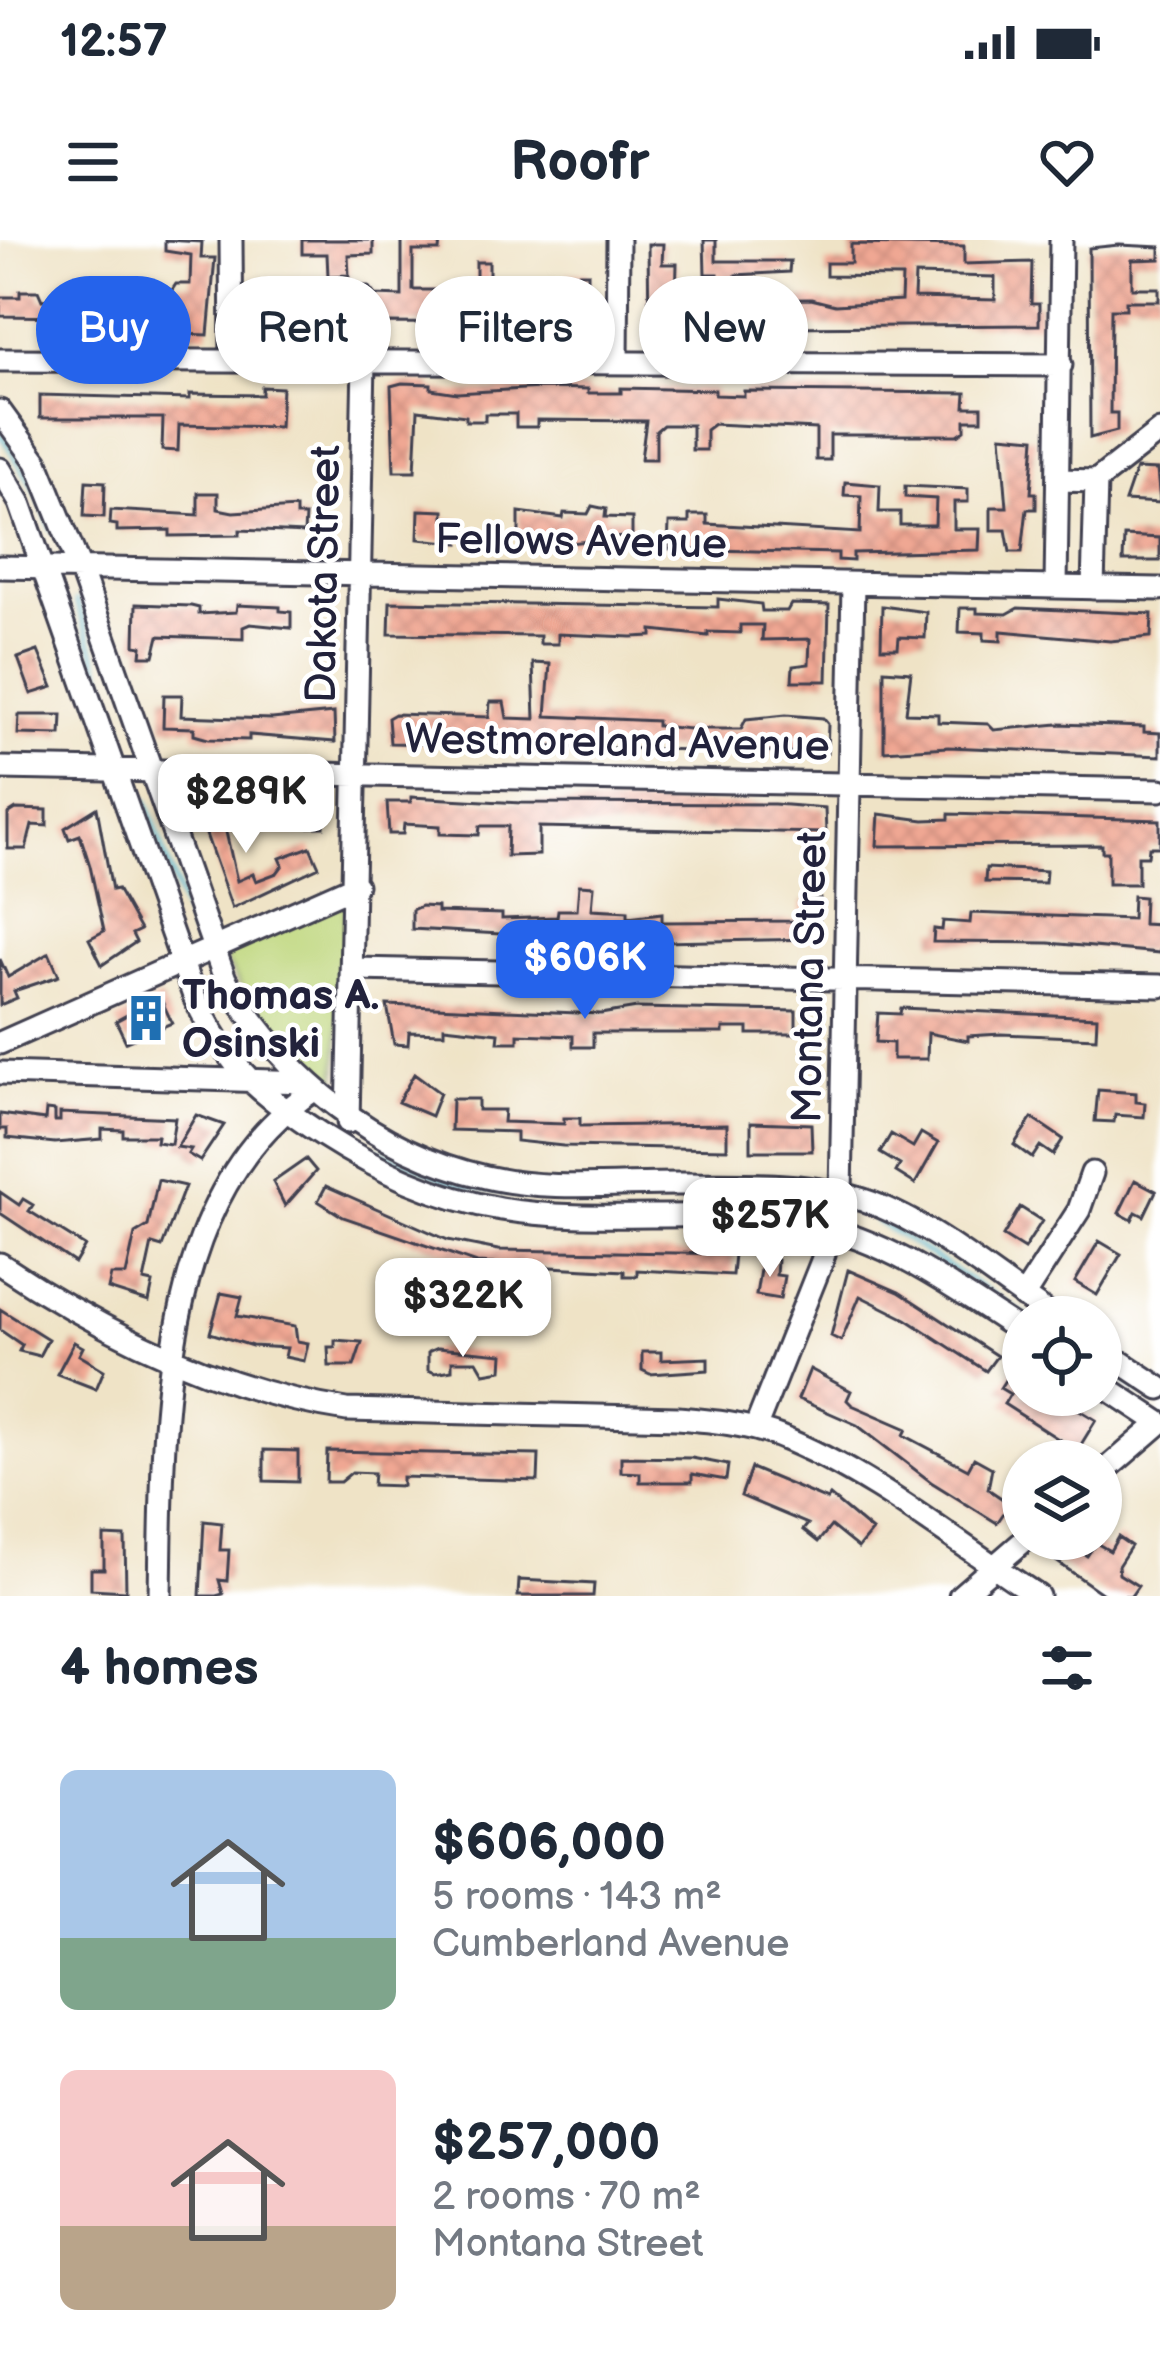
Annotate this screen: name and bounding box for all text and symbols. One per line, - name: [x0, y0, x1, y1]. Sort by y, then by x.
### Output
- text: 12:57: [60, 15, 168, 70]
- icon: menu: [60, 129, 126, 195]
- icon: heart: [1034, 129, 1100, 195]
- text: Roofr: [510, 130, 650, 195]
- chip: Buy: [36, 276, 191, 384]
- chip: Rent: [215, 276, 391, 384]
- chip: Filters: [415, 276, 615, 384]
- chip: New: [639, 276, 808, 384]
- street label: Dakota Street: [297, 444, 352, 704]
- street label: Fellows Avenue: [435, 514, 727, 571]
- street label: Westmoreland Avenue: [404, 714, 830, 773]
- pin: $289K: [162, 754, 330, 856]
- text: $289K: [185, 769, 307, 816]
- street label: Montana Street: [782, 830, 839, 1124]
- pin: $606K: [501, 920, 669, 1022]
- text: $606K: [523, 935, 647, 982]
- place label: Thomas A. Osinski: [182, 971, 380, 1070]
- building icon: Thomas A. Osinski: [121, 993, 171, 1043]
- pin: $257K: [686, 1178, 854, 1280]
- text: $257K: [710, 1193, 830, 1240]
- pin: $322K: [379, 1258, 547, 1360]
- text: $322K: [402, 1273, 524, 1320]
- map controls: [1002, 1296, 1122, 1560]
- button: locate: [1002, 1296, 1122, 1416]
- button: layers: [1002, 1440, 1122, 1560]
- icon: filters: [1034, 1635, 1100, 1701]
- text: 4 homes: [60, 1638, 259, 1699]
- text: $606,000: [432, 1813, 666, 1874]
- icon: home: [156, 1818, 300, 1962]
- text: 5 rooms · 143 m²: [432, 1874, 722, 1921]
- text: Cumberland Avenue: [432, 1921, 789, 1968]
- text: $257,000: [432, 2113, 660, 2174]
- icon: home: [156, 2118, 300, 2262]
- text: 2 rooms · 70 m²: [432, 2174, 701, 2221]
- text: Montana Street: [432, 2221, 704, 2268]

